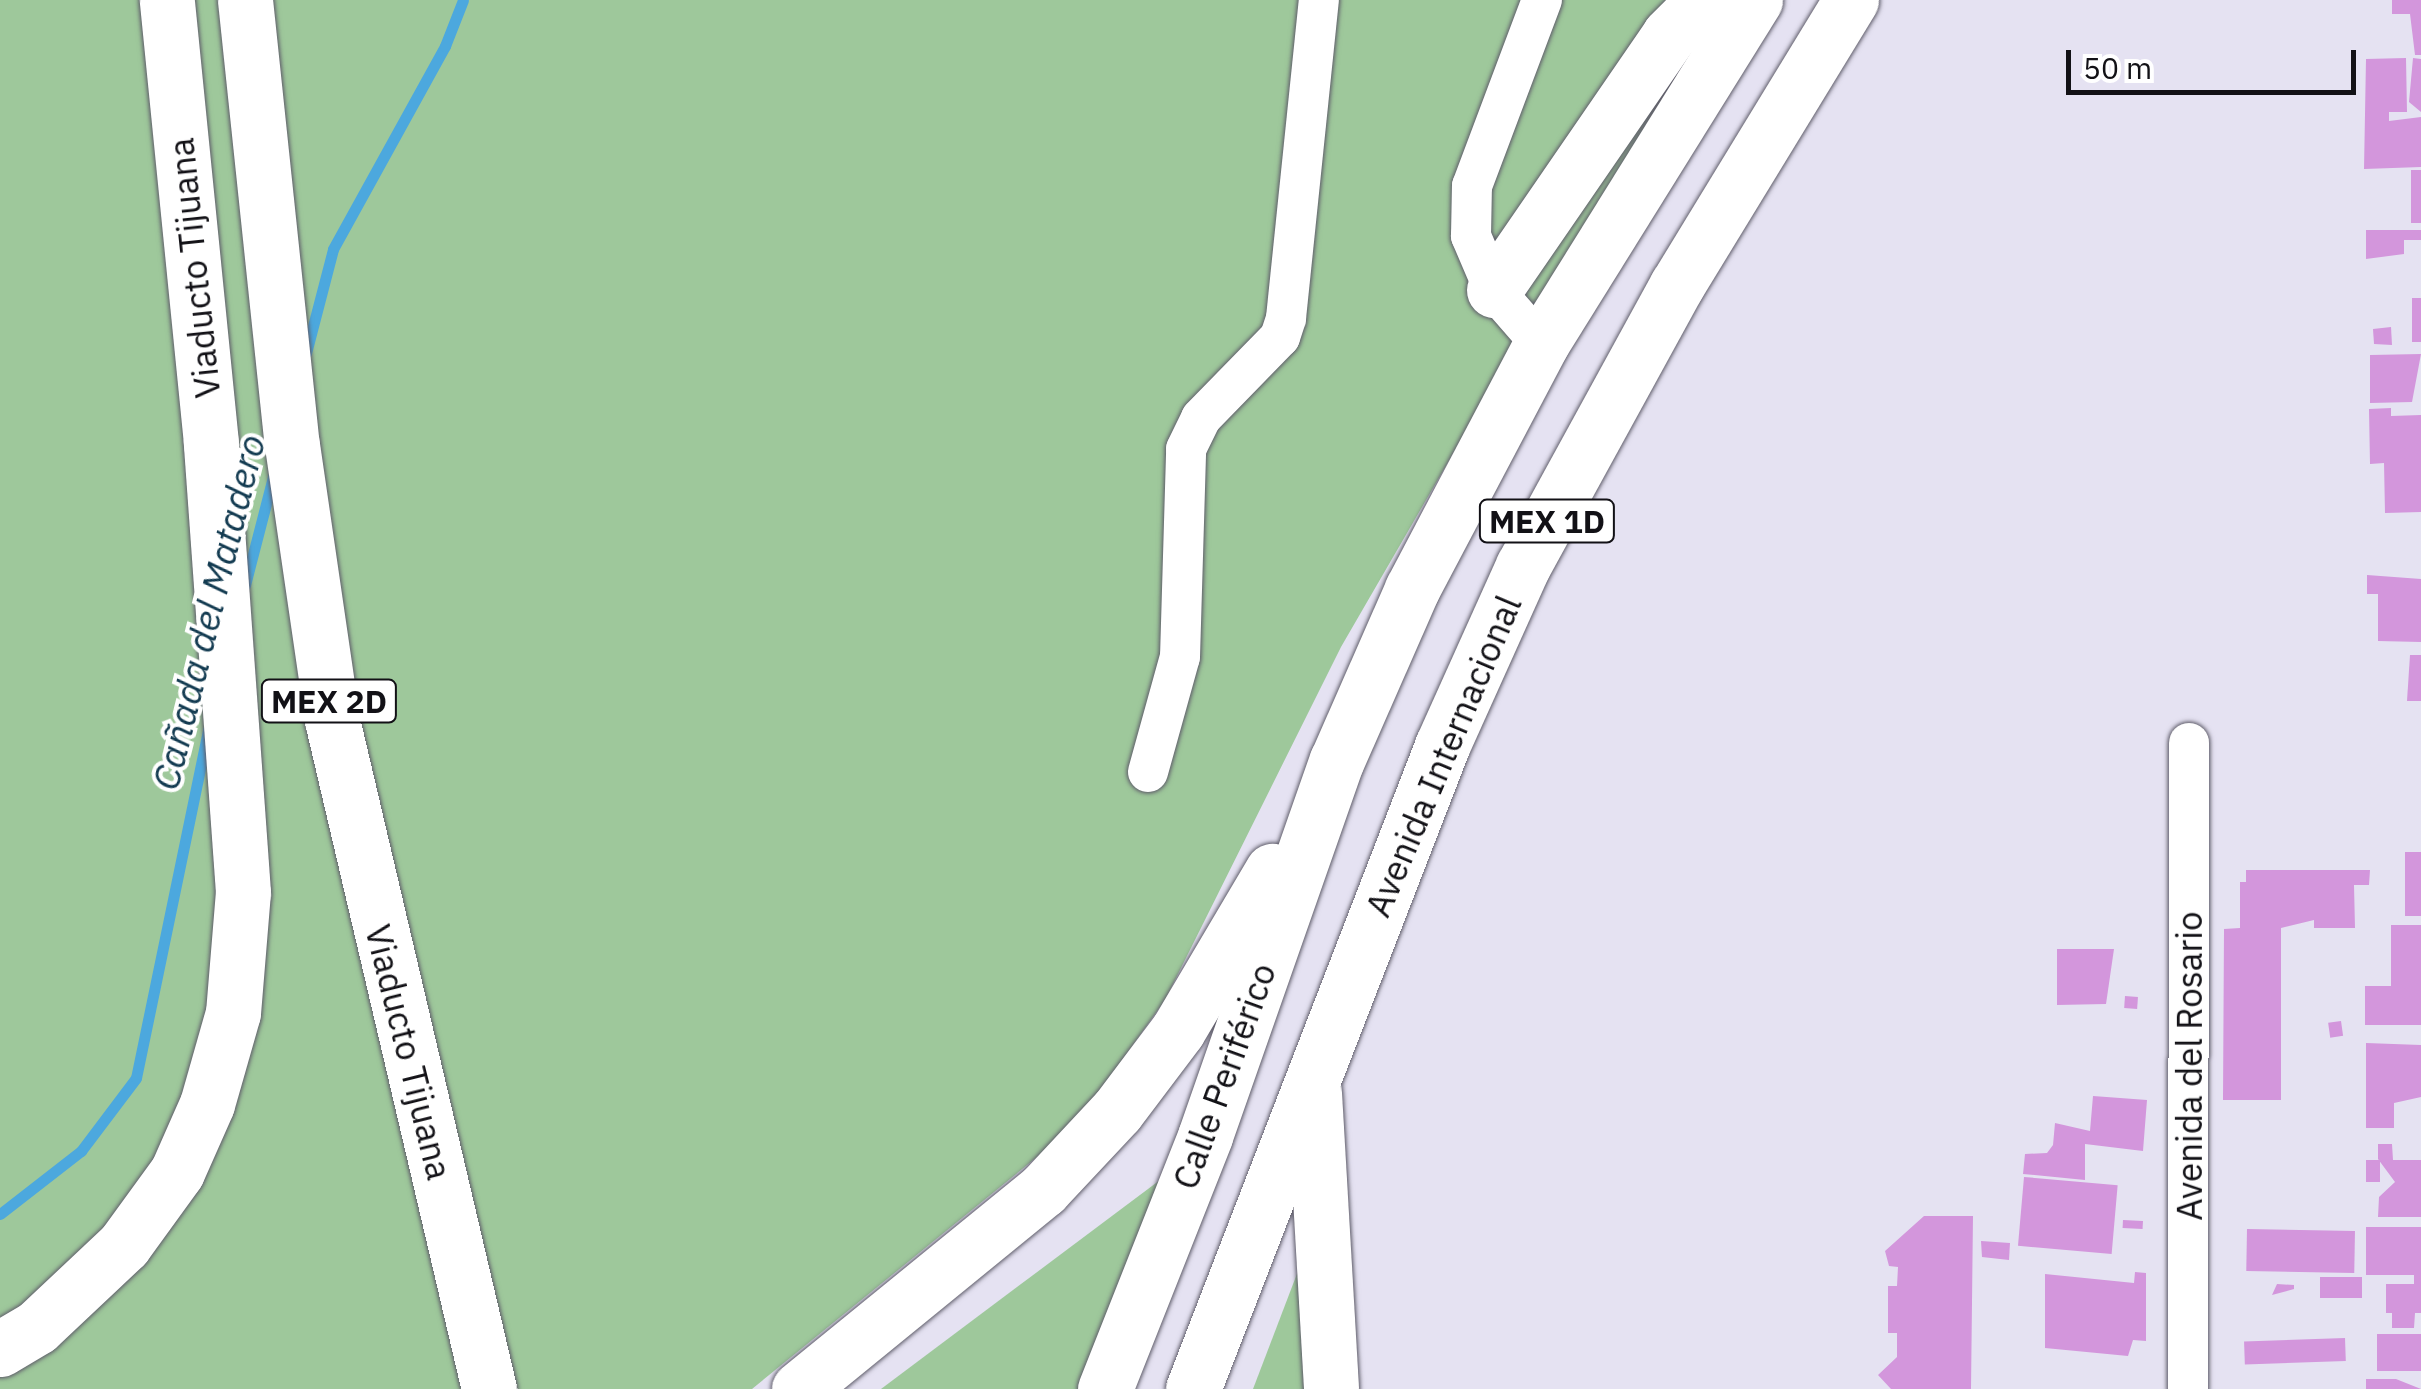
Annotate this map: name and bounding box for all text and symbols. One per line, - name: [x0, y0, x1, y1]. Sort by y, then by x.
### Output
- scale bar: [2071, 30, 2361, 92]
- text: 50 m: [2083, 48, 2152, 87]
- street label: Viaducto Tijuana: [159, 136, 229, 400]
- water label: Cañada del Matadero: [142, 430, 274, 794]
- road number: MEX 1D: [1477, 494, 1617, 548]
- street label: Avenida Internacional: [1356, 589, 1530, 923]
- road number: MEX 2D: [259, 674, 399, 728]
- street label: Avenida del Rosario: [2168, 911, 2210, 1221]
- street label: Viaducto Tijuana: [357, 920, 461, 1184]
- street label: Calle Periférico: [1164, 957, 1284, 1195]

